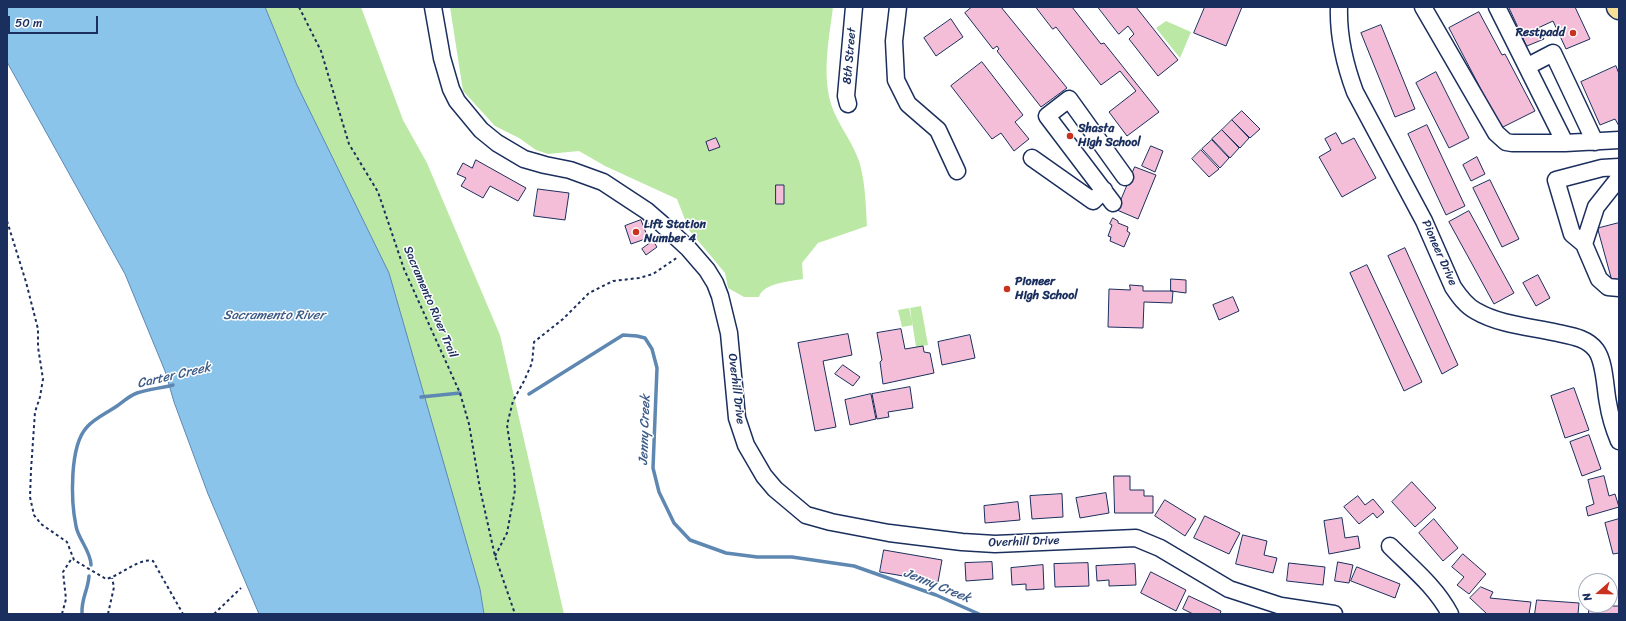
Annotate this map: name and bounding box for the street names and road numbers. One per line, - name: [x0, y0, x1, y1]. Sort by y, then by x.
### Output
- street label: 8th Street: [840, 27, 860, 85]
- street label: Pioneer Drive: [1418, 218, 1460, 288]
- street label: Sacramento River Trail: [400, 244, 460, 360]
- street label: Overhill Drive: [725, 353, 747, 425]
- street label: Overhill Drive: [988, 534, 1060, 550]

